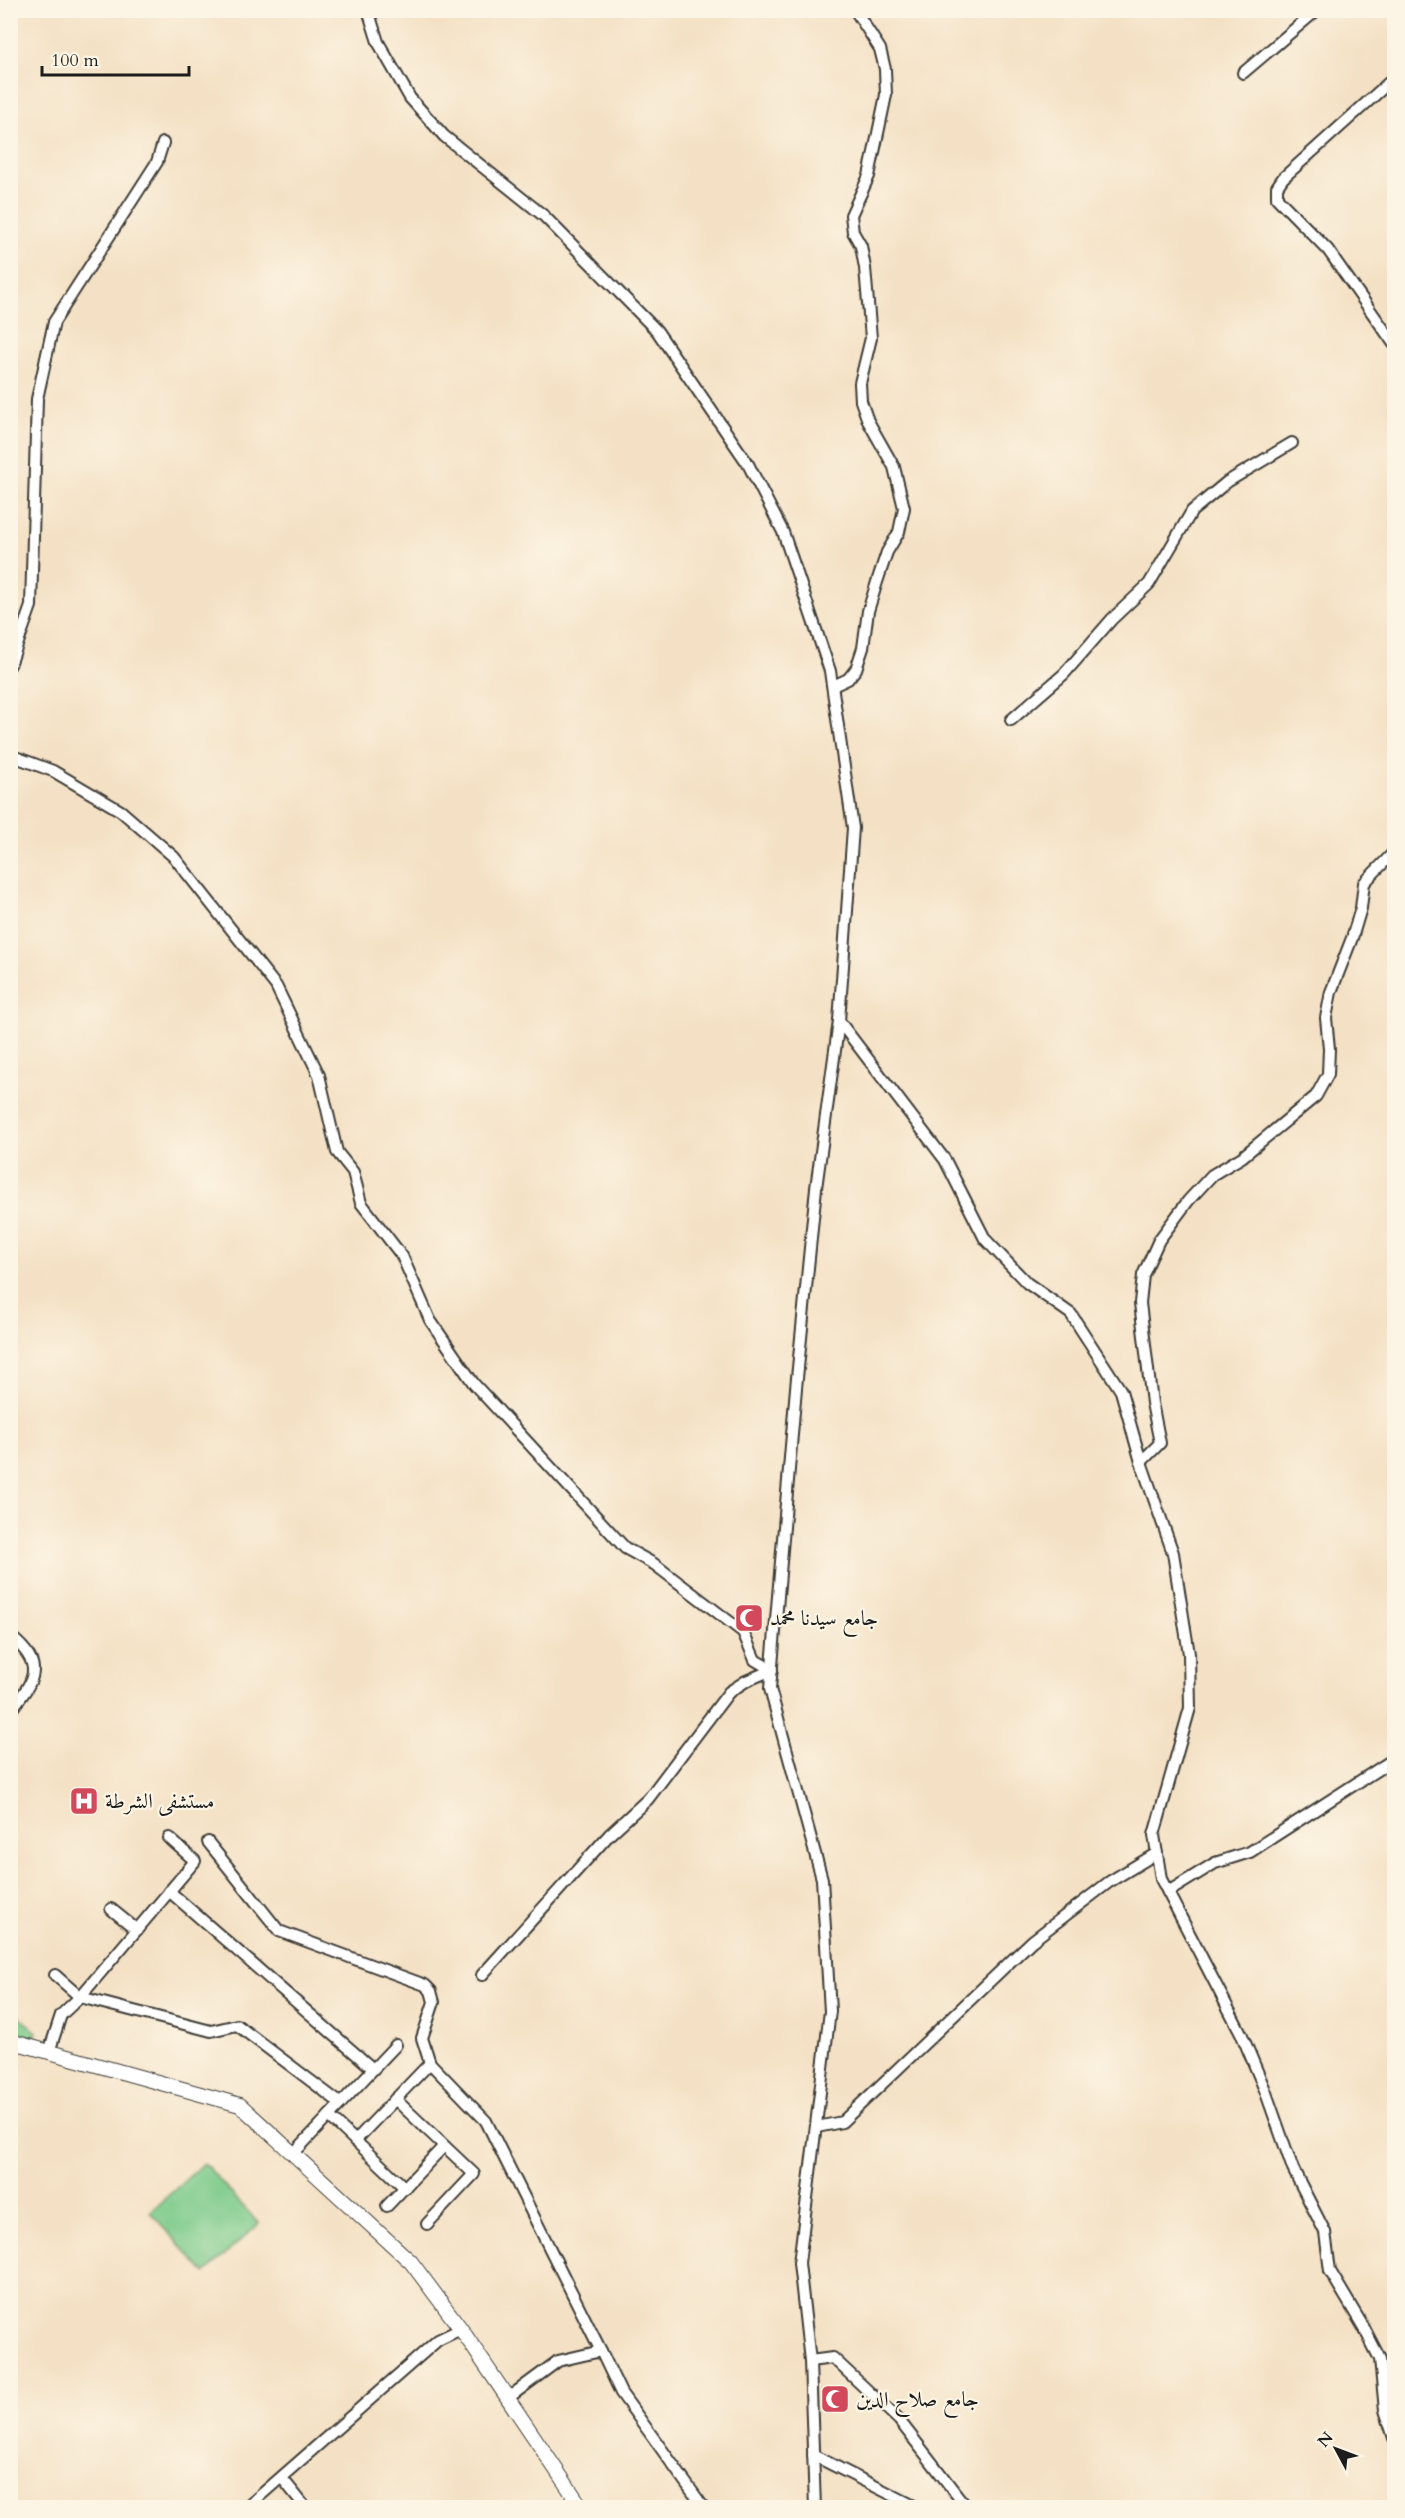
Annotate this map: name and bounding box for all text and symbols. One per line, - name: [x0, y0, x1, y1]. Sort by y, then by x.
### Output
- scale bar: [42, 39, 189, 77]
- text: 100 m: [51, 48, 99, 73]
- mosque icon: جامع سيدنا محمد: [733, 1602, 765, 1634]
- place label: جامع سيدنا محمد: [770, 1604, 878, 1637]
- hospital icon: مستشفى الشرطة: [68, 1785, 100, 1817]
- place label: مستشفى الشرطة: [105, 1787, 214, 1816]
- mosque icon: جامع صلاح الدين: [819, 2383, 851, 2415]
- place label: جامع صلاح الدين: [856, 2385, 979, 2418]
- north arrow: [1306, 2419, 1366, 2479]
- text: N: [1313, 2427, 1338, 2452]

